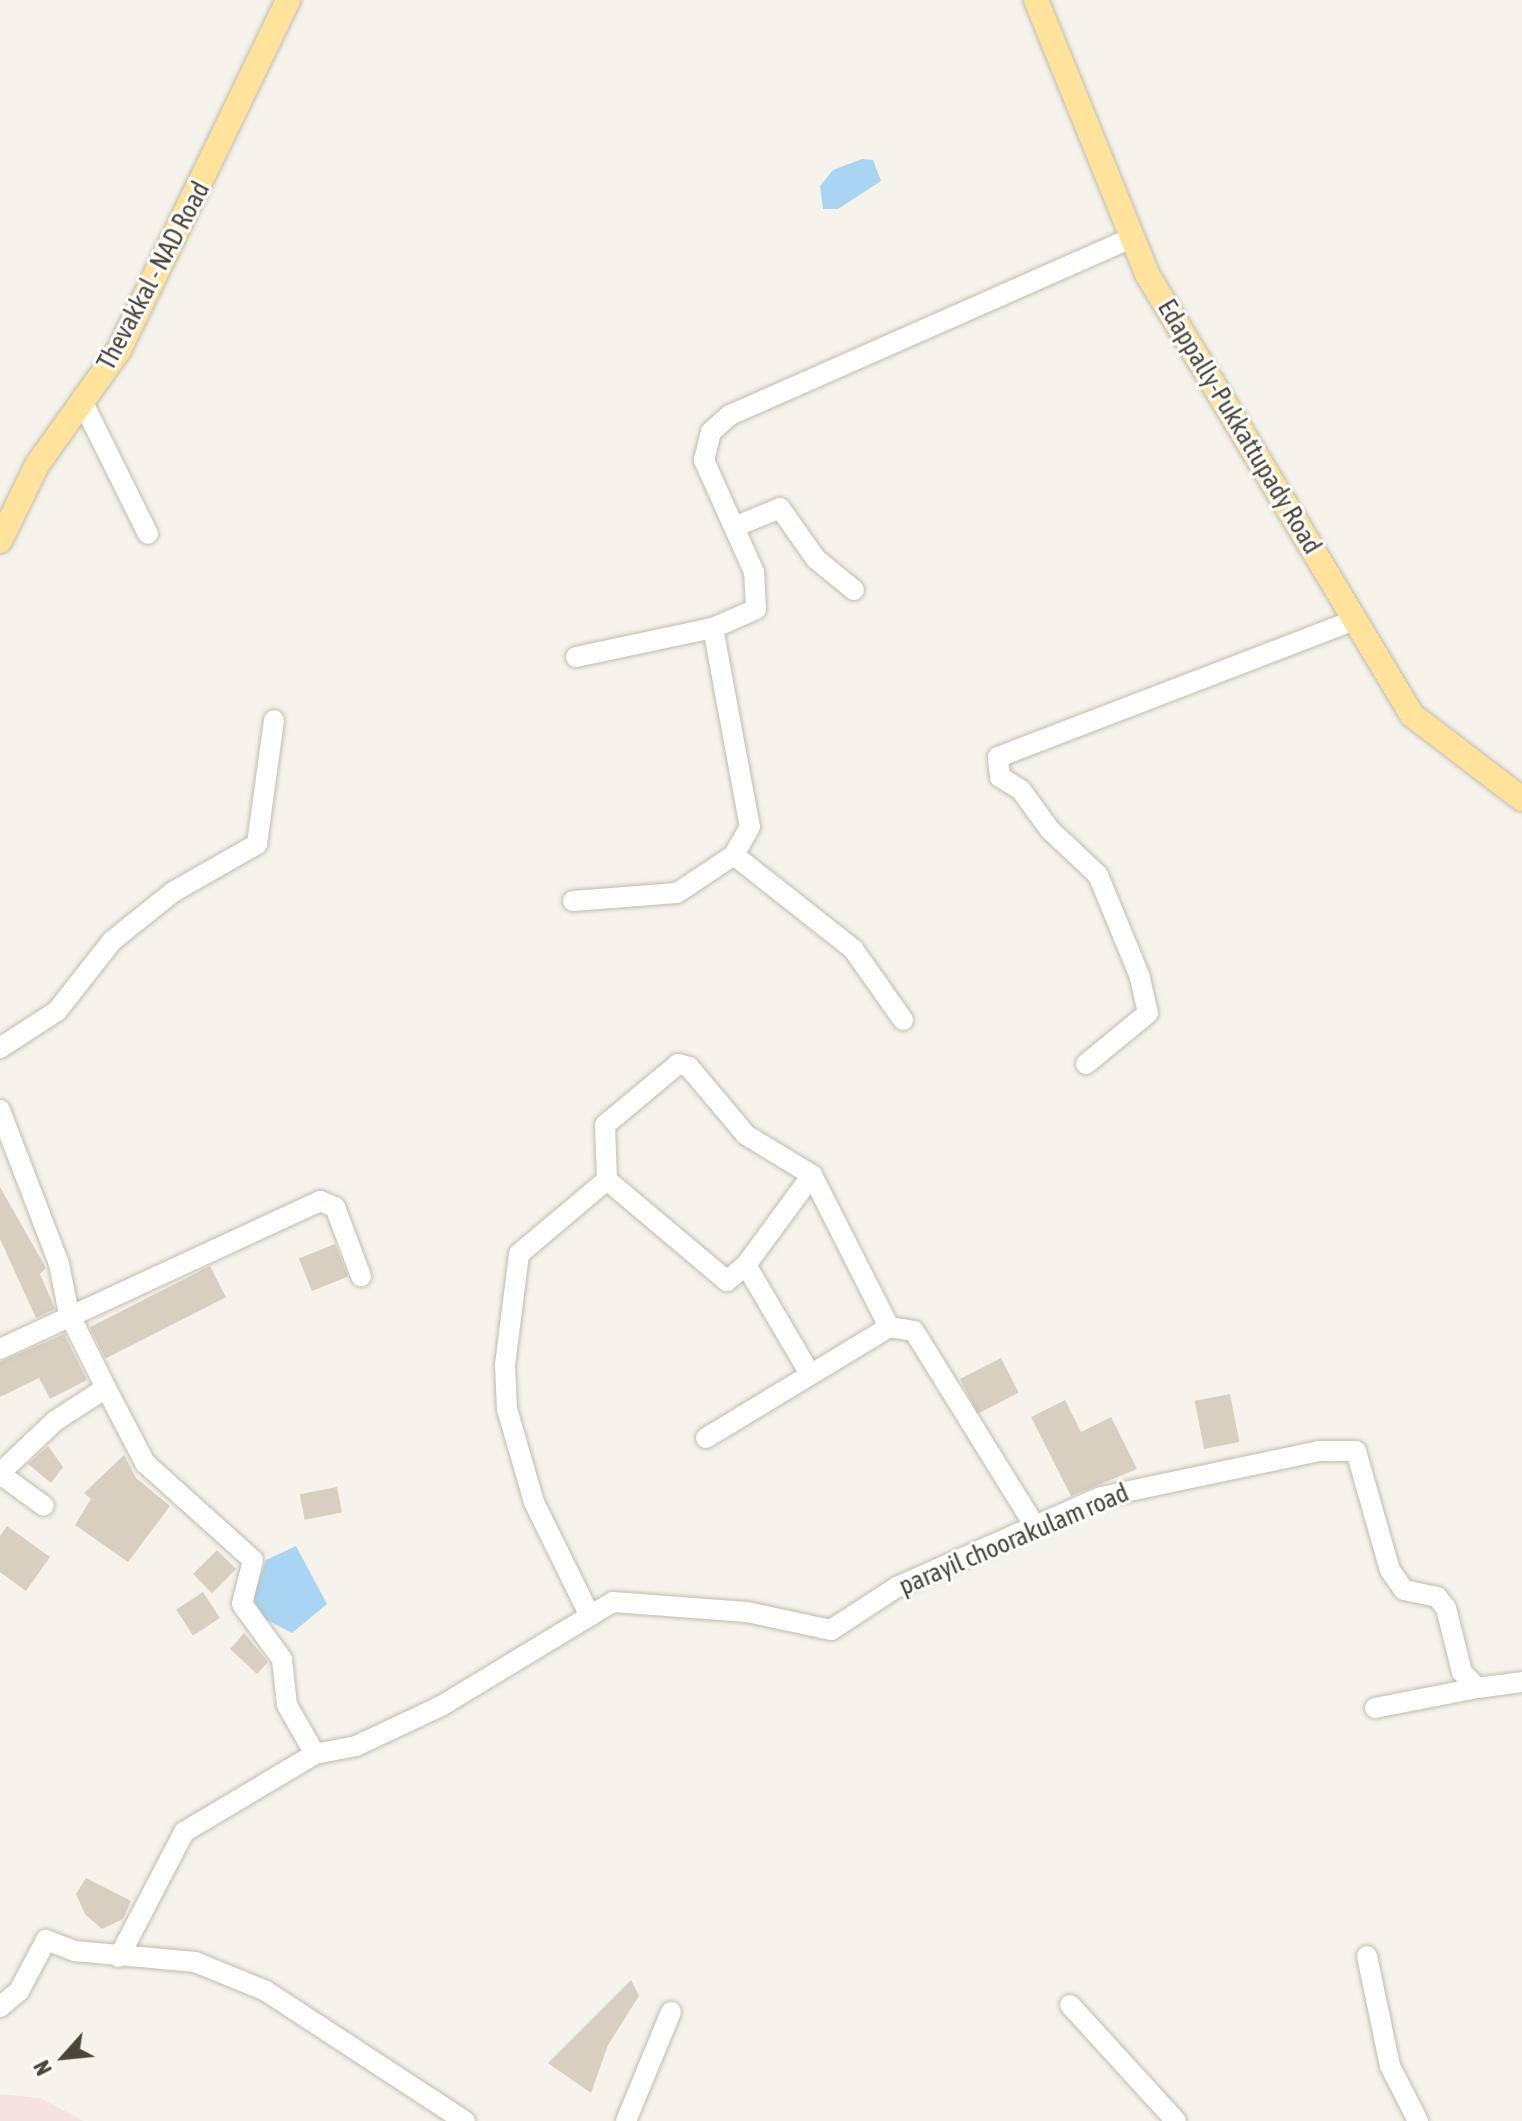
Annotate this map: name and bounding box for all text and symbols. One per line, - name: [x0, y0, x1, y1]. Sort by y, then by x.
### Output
- street label: Thevakkal - NAD Road: [91, 176, 217, 376]
- street label: Edappally-Pukkattupady Road: [1151, 294, 1327, 560]
- street label: parayil choorakulam road: [895, 1478, 1133, 1602]
- north arrow: [24, 2017, 104, 2097]
- text: N: [28, 2056, 57, 2080]

